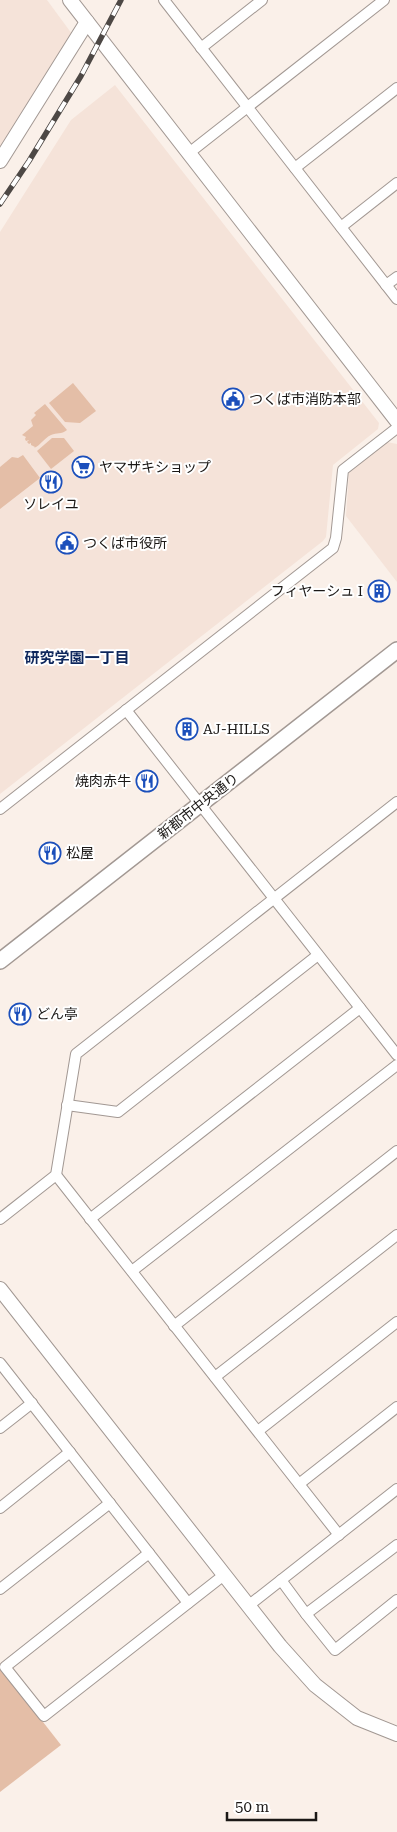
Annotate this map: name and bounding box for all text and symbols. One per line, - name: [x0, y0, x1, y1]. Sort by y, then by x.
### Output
- public building icon: つくば市消防本部: [221, 387, 245, 411]
- place label: つくば市消防本部: [249, 391, 361, 407]
- supermarket icon: ヤマザキショップ: [71, 455, 95, 479]
- place label: ヤマザキショップ: [99, 459, 211, 475]
- restaurant icon: ソレイユ: [39, 470, 63, 494]
- place label: ソレイユ: [23, 496, 79, 512]
- public building icon: つくば市役所: [55, 531, 79, 555]
- place label: つくば市役所: [83, 535, 167, 551]
- building icon: フィヤーシュ I: [367, 579, 391, 603]
- place label: フィヤーシュ I: [271, 583, 363, 599]
- district label: 研究学園一丁目: [24, 649, 130, 667]
- building icon: AJ-HILLS: [175, 717, 199, 741]
- place label: AJ-HILLS: [203, 721, 270, 737]
- restaurant icon: 焼肉赤牛: [135, 769, 159, 793]
- street label: 新都市中央通り: [154, 770, 242, 842]
- place label: 焼肉赤牛: [75, 773, 131, 789]
- restaurant icon: 松屋: [38, 841, 62, 865]
- place label: 松屋: [66, 845, 94, 861]
- restaurant icon: どん亭: [8, 1002, 32, 1026]
- place label: どん亭: [36, 1006, 78, 1022]
- scale bar: [227, 1790, 316, 1822]
- text: 50 m: [235, 1798, 270, 1816]

